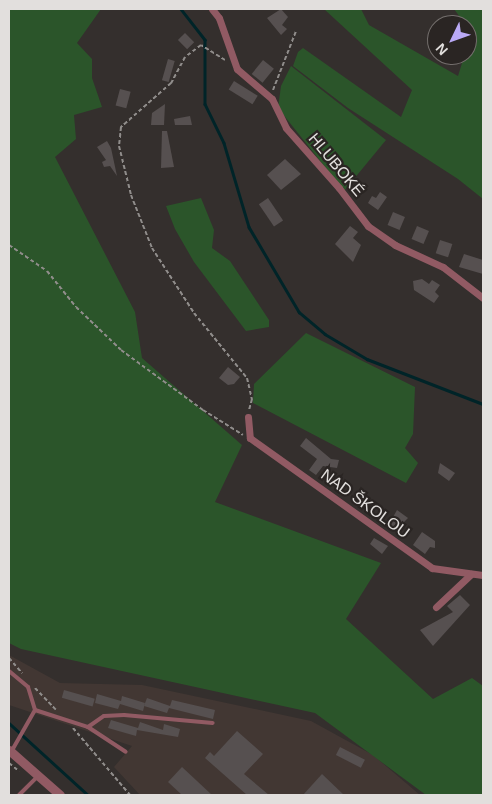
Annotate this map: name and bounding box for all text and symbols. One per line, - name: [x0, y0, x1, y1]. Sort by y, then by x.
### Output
- north arrow: [427, 15, 477, 65]
- text: N: [432, 40, 451, 58]
- street label: HLUBOKÉ: [304, 130, 368, 200]
- street label: NAD ŠKOLOU: [317, 465, 413, 543]

